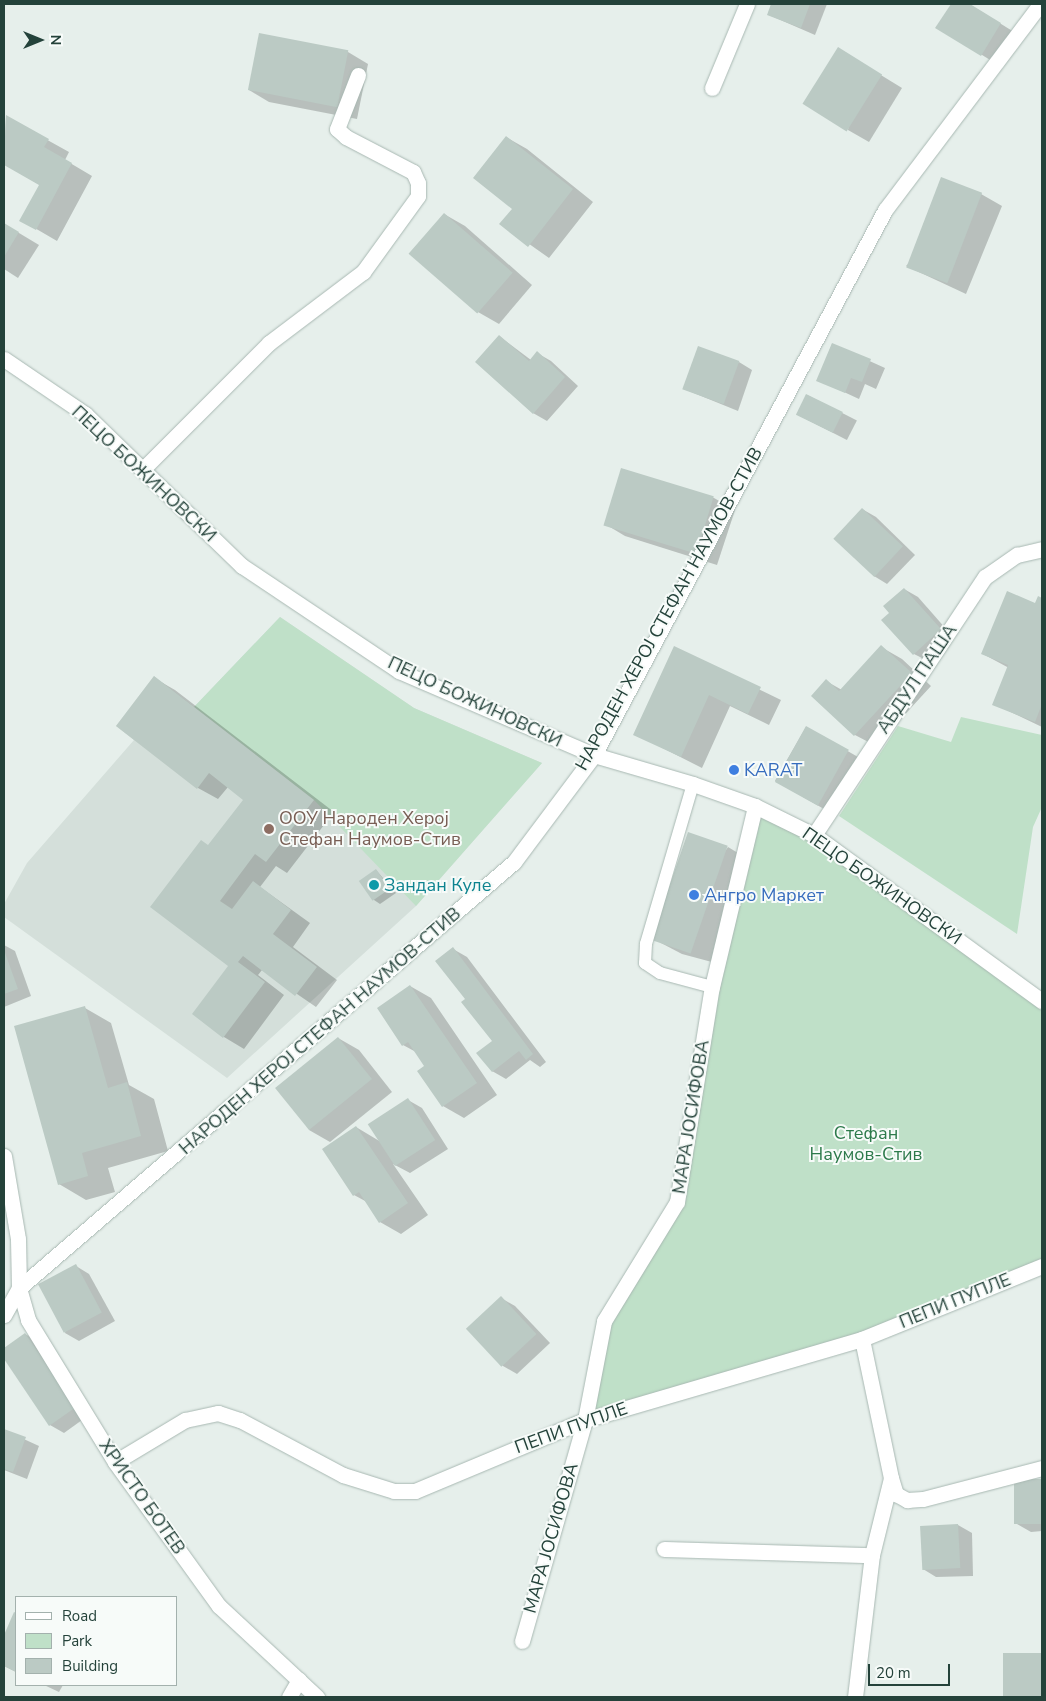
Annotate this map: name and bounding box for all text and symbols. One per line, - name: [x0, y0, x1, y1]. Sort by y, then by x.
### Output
- north arrow: [15, 15, 65, 65]
- text: N: [46, 35, 65, 45]
- street label: ПЕЦО БОЖИНОВСКИ: [67, 401, 221, 547]
- street label: НАРОДЕН ХЕРОЈ СТЕФАН НАУМОВ-СТИВ: [571, 444, 767, 774]
- street label: АБДУЛ ПАША: [873, 620, 961, 738]
- street label: ПЕЦО БОЖИНОВСКИ: [384, 652, 566, 752]
- place label: KARAT: [744, 759, 802, 781]
- marker: KARAT: [728, 764, 740, 776]
- place label: ООУ Народен Херој Стефан Наумов-Стив: [279, 808, 461, 851]
- marker: ООУ Народен Херој Стефан Наумов-Стив: [263, 823, 275, 835]
- street label: ПЕЦО БОЖИНОВСКИ: [798, 823, 966, 949]
- place label: Зандан Куле: [384, 874, 491, 896]
- marker: Зандан Куле: [368, 879, 380, 891]
- place label: Ангро Маркет: [704, 884, 824, 906]
- marker: Ангро Маркет: [688, 889, 700, 901]
- street label: НАРОДЕН ХЕРОЈ СТЕФАН НАУМОВ-СТИВ: [175, 903, 465, 1159]
- street label: МАРА ЈОСИФОВА: [668, 1039, 714, 1195]
- park label: Стефан Наумов-Стив: [810, 1123, 922, 1166]
- street label: ПЕПИ ПУПЛЕ: [896, 1269, 1014, 1333]
- street label: ПЕПИ ПУПЛЕ: [512, 1398, 630, 1458]
- street label: ХРИСТО БОТЕВ: [94, 1435, 190, 1559]
- street label: МАРА ЈОСИФОВА: [519, 1460, 583, 1616]
- legend: [15, 1596, 178, 1686]
- text: Road: [62, 1606, 97, 1626]
- text: Park: [62, 1631, 92, 1651]
- scale bar: [871, 1654, 954, 1686]
- text: Building: [62, 1656, 118, 1676]
- text: 20 m: [876, 1663, 911, 1683]

